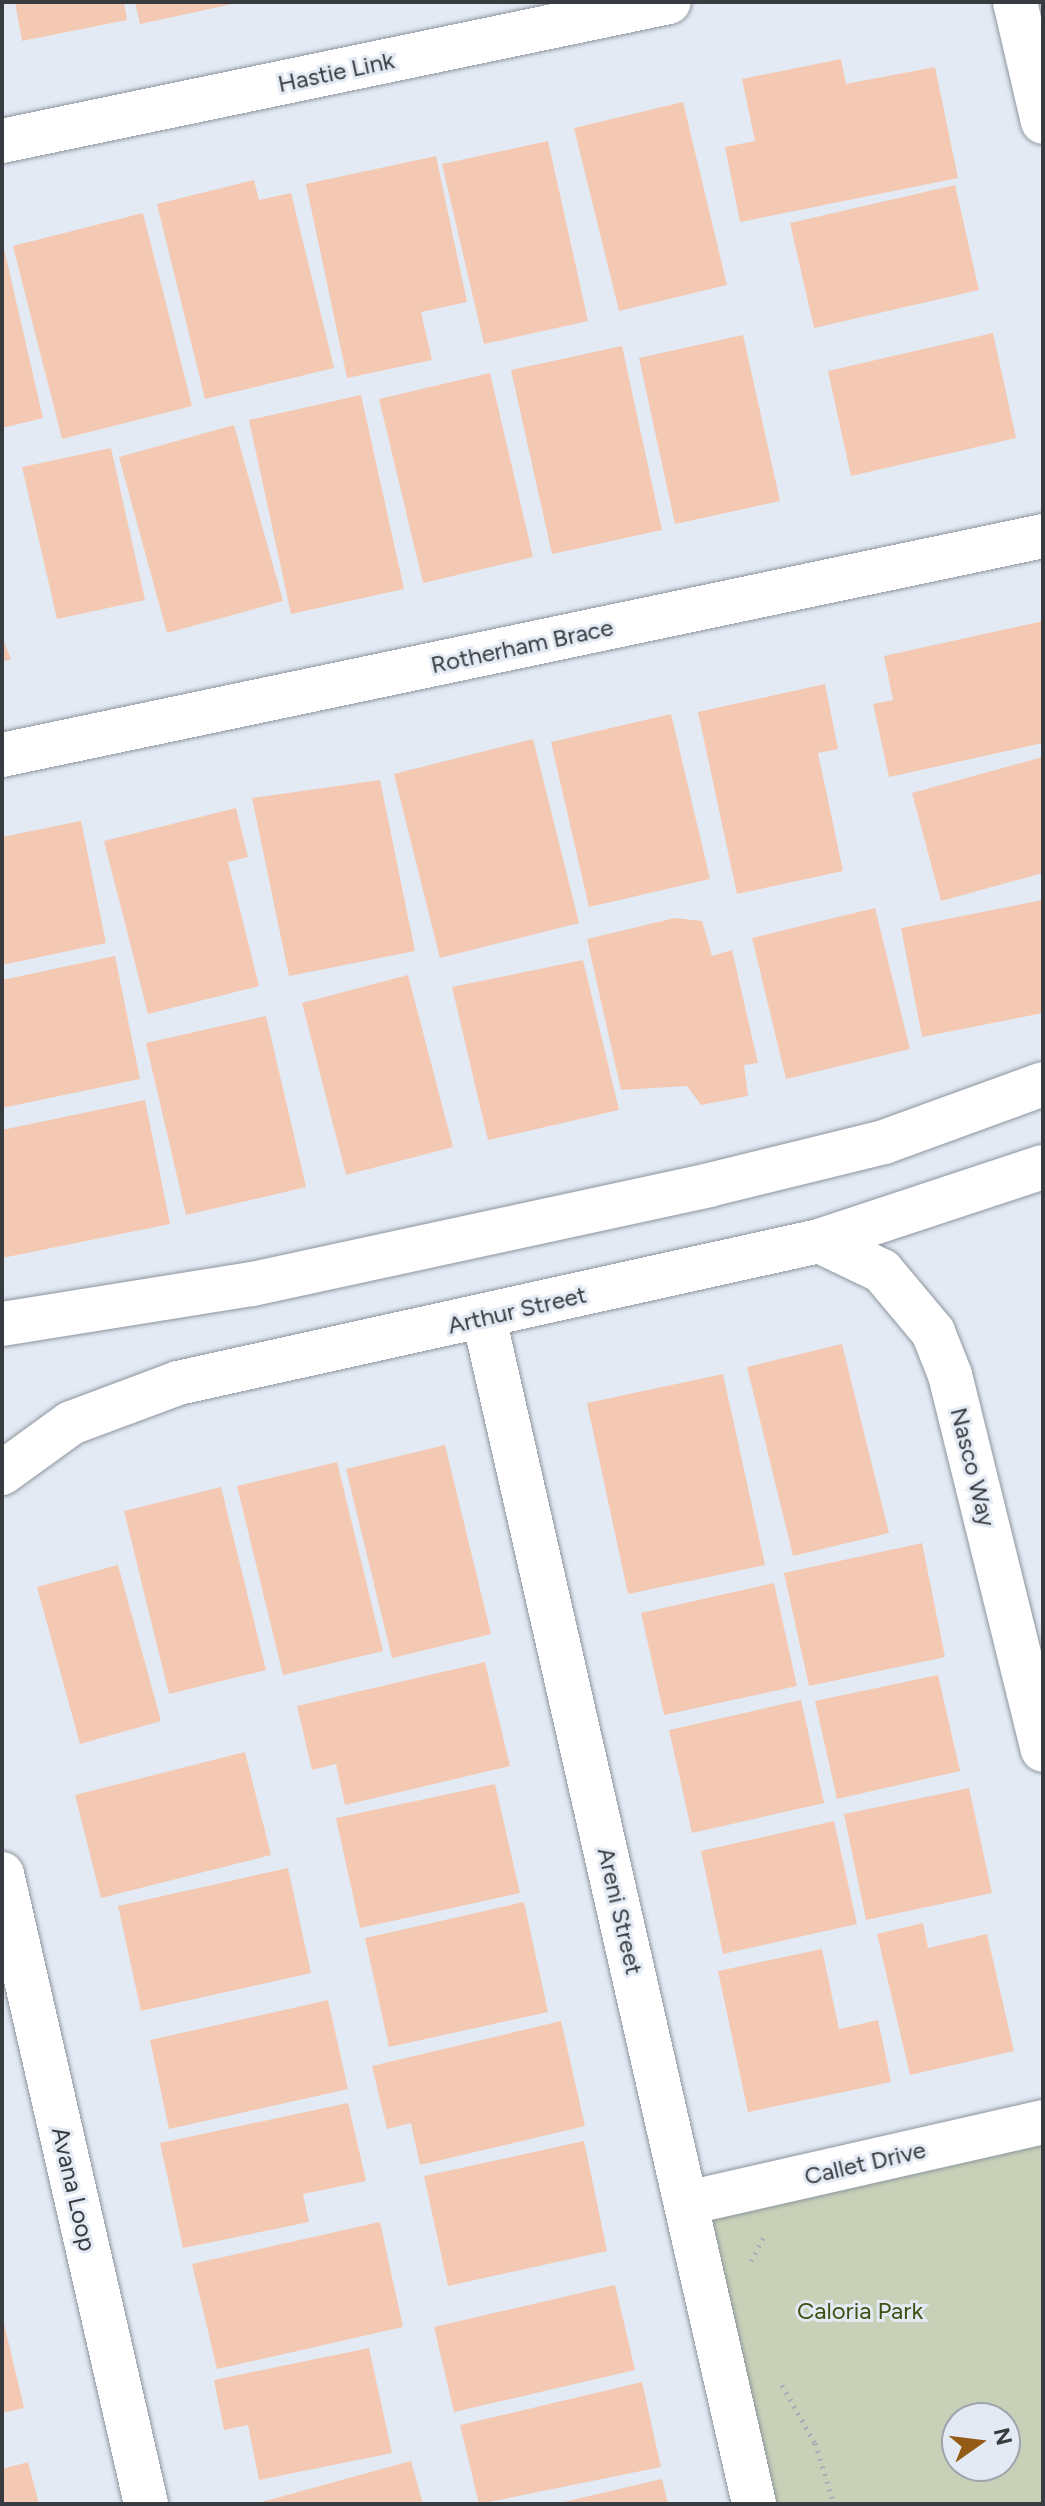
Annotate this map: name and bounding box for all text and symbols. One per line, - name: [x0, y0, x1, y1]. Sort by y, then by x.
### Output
- street label: Hastie Link: [275, 46, 397, 98]
- street label: Rotherham Brace: [428, 613, 616, 679]
- street label: Arthur Street: [445, 1280, 589, 1340]
- street label: Nasco Way: [944, 1405, 1002, 1529]
- street label: Areni Street: [591, 1845, 649, 1977]
- street label: Avana Loop: [46, 2124, 102, 2254]
- street label: Callet Drive: [801, 2135, 929, 2191]
- park label: Caloria Park: [797, 2297, 923, 2325]
- north arrow: [941, 2402, 1021, 2482]
- text: N: [988, 2425, 1018, 2448]

